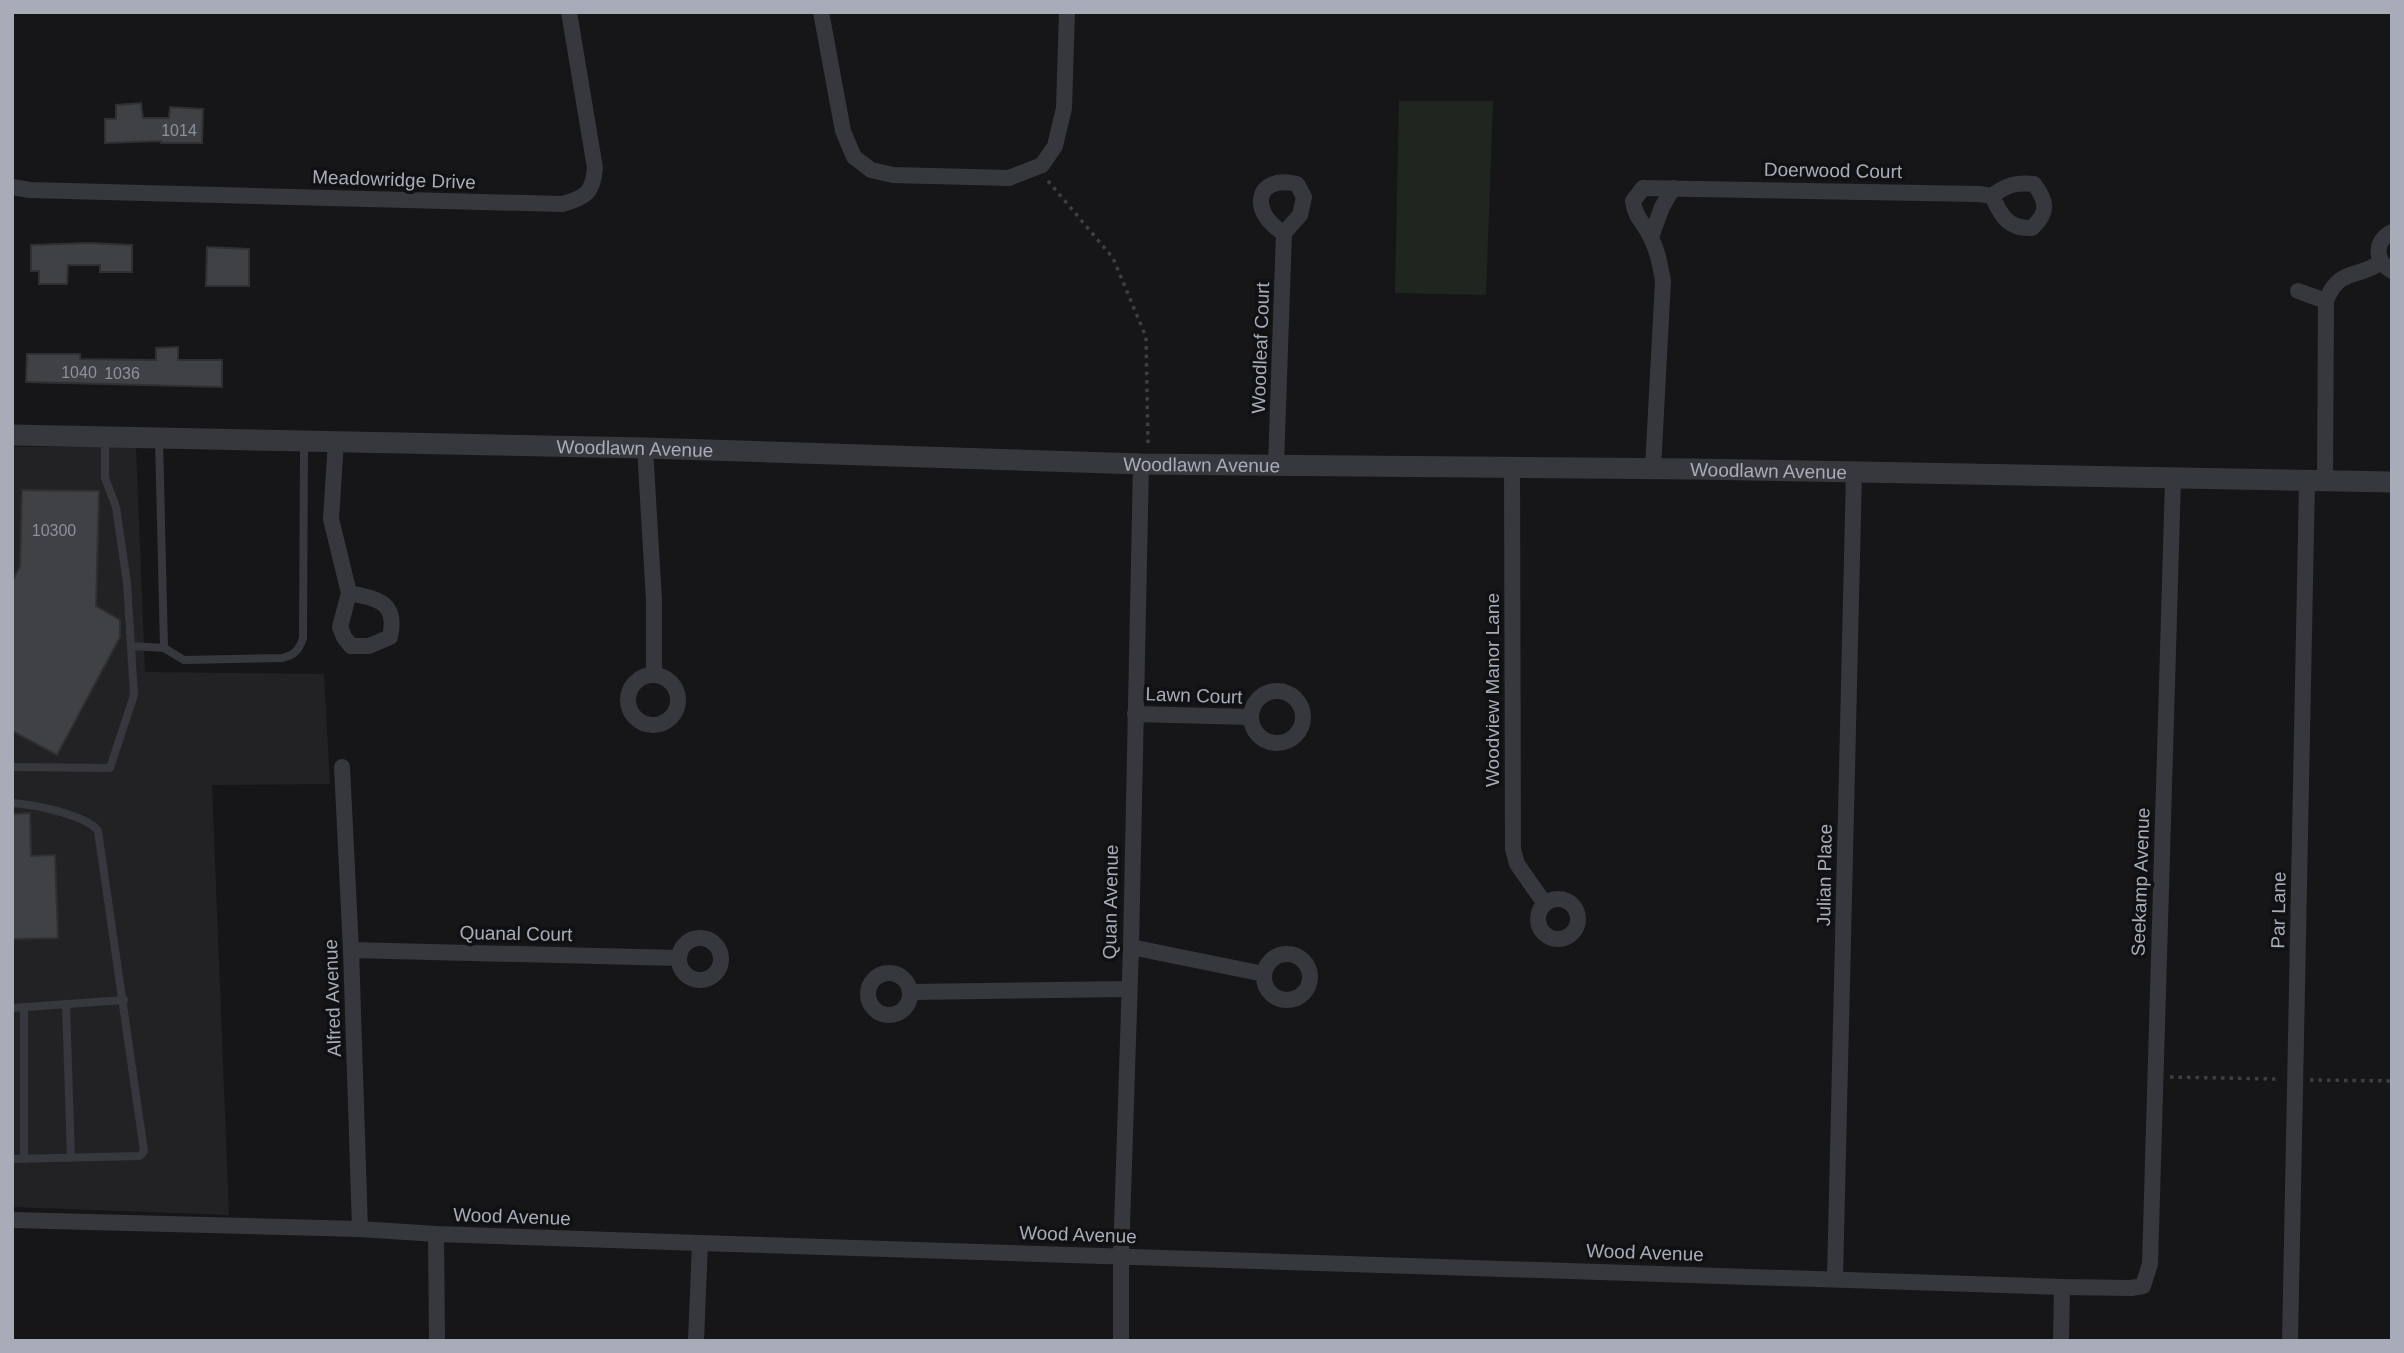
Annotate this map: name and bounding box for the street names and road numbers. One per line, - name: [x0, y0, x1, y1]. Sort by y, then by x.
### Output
- street label: Doerwood Court: [1764, 159, 1903, 182]
- street label: Meadowridge Drive: [312, 166, 476, 193]
- street label: Woodleaf Court: [1248, 281, 1273, 414]
- street label: Woodlawn Avenue: [556, 436, 714, 461]
- street label: Woodlawn Avenue: [1123, 453, 1280, 476]
- street label: Woodlawn Avenue: [1690, 459, 1847, 483]
- street label: Woodview Manor Lane: [1482, 593, 1503, 787]
- street label: Lawn Court: [1145, 683, 1244, 708]
- street label: Seekamp Avenue: [2127, 807, 2154, 957]
- street label: Julian Place: [1813, 824, 1836, 926]
- street label: Quan Avenue: [1099, 844, 1122, 960]
- street label: Par Lane: [2267, 871, 2290, 949]
- street label: Quanal Court: [459, 922, 573, 945]
- street label: Alfred Avenue: [320, 939, 345, 1057]
- street label: Wood Avenue: [453, 1204, 571, 1229]
- street label: Wood Avenue: [1019, 1222, 1137, 1247]
- street label: Wood Avenue: [1586, 1240, 1704, 1265]

